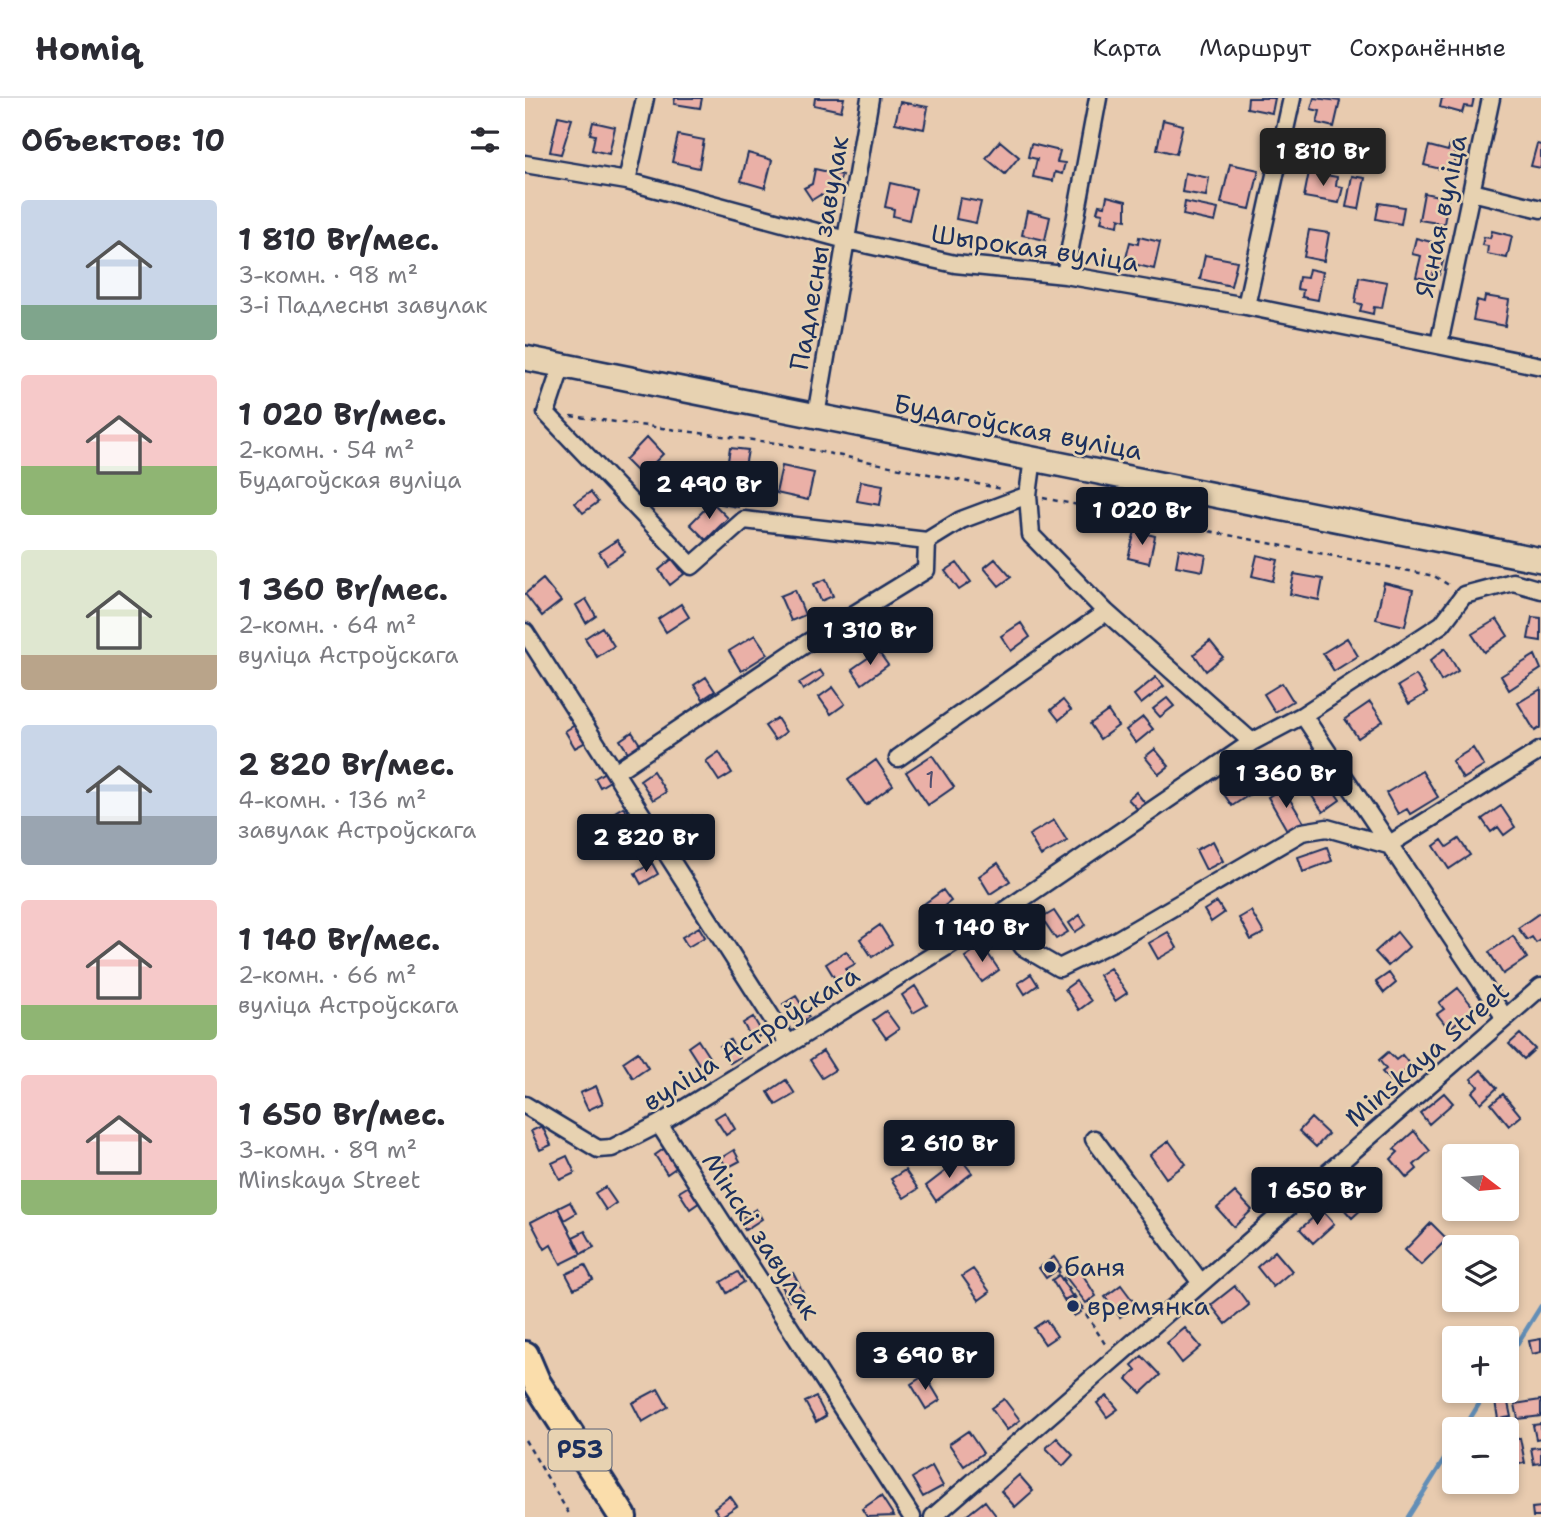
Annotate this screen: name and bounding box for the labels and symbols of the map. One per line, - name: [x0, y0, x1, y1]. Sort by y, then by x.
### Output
- pin: 1 810 Br: [1251, 129, 1395, 188]
- street label: Ясная вуліца: [1406, 131, 1475, 300]
- street label: Падлесны завулак: [781, 133, 856, 373]
- street label: Шырокая вуліца: [929, 216, 1141, 279]
- street label: Будагоўская вуліца: [891, 385, 1145, 468]
- pin: 2 490 Br: [637, 462, 781, 521]
- pin: 1 020 Br: [1070, 488, 1214, 547]
- pin: 1 310 Br: [798, 608, 942, 667]
- pin: 1 360 Br: [1214, 750, 1358, 810]
- house number: 1: [925, 765, 935, 795]
- pin: 2 820 Br: [574, 814, 718, 874]
- pin: 1 140 Br: [910, 904, 1054, 964]
- street label: вуліца Астроўскага: [636, 957, 866, 1118]
- street label: Minskaya Street: [1337, 973, 1516, 1134]
- pin: 2 610 Br: [877, 1121, 1021, 1180]
- north arrow: [1442, 1144, 1519, 1222]
- street label: Мінскі завулак: [694, 1145, 829, 1326]
- pin: 1 650 Br: [1245, 1168, 1389, 1227]
- place label: баня: [1064, 1249, 1126, 1284]
- marker: баня: [1042, 1259, 1058, 1275]
- place label: времянка: [1087, 1288, 1210, 1323]
- marker: времянка: [1065, 1298, 1081, 1314]
- pin: 3 690 Br: [853, 1332, 997, 1392]
- road number: Р53: [548, 1430, 611, 1470]

